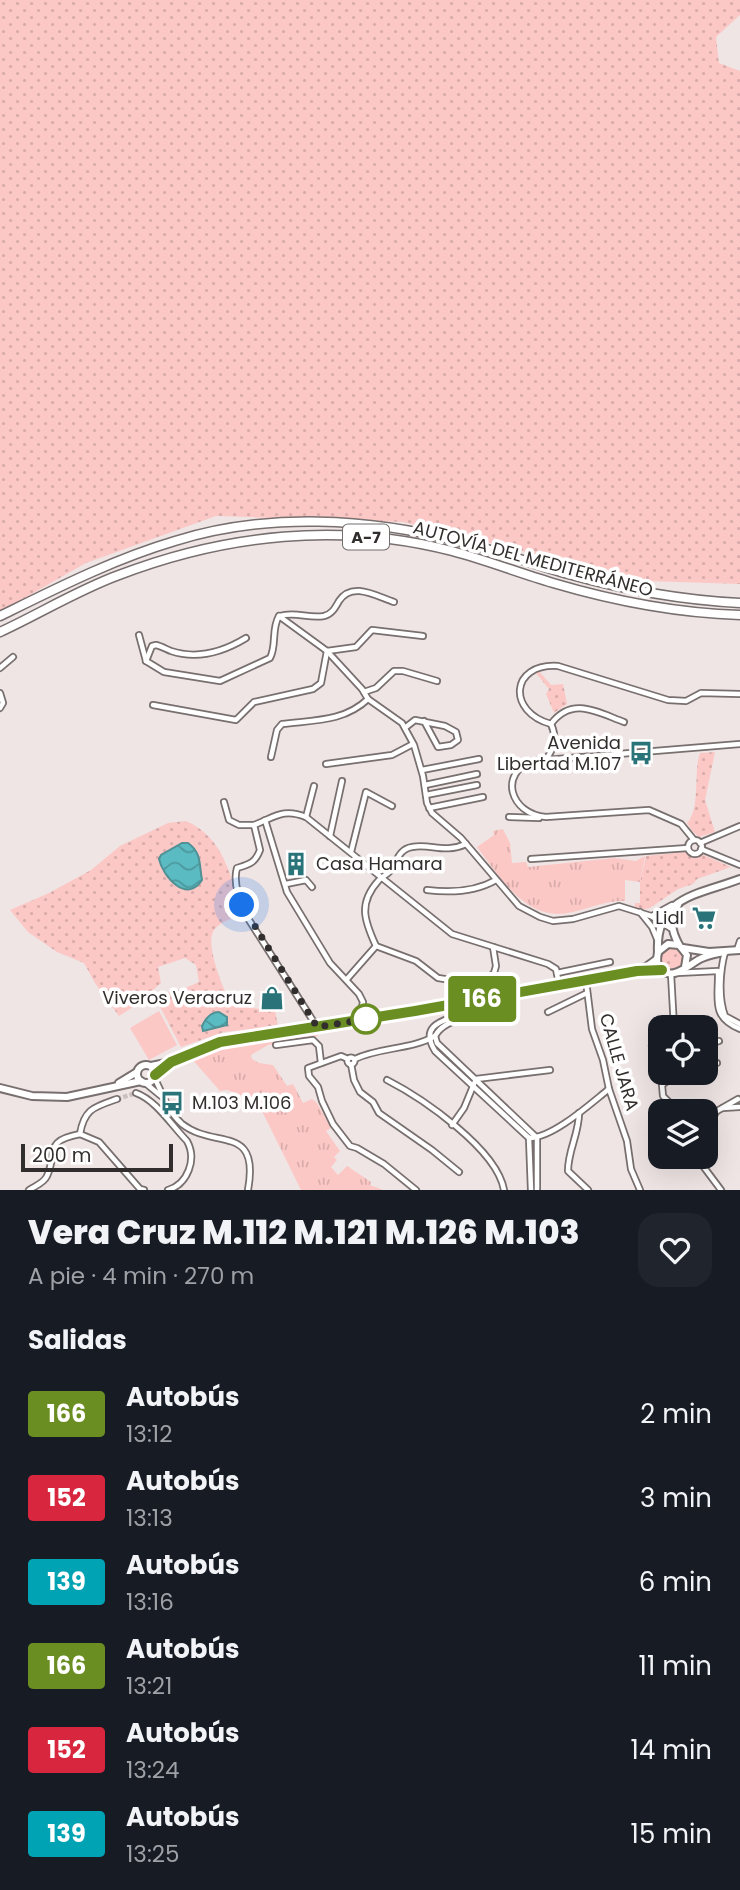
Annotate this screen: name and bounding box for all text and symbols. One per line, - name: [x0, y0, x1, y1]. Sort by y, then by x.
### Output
- street label: AUTOVÍA DEL MEDITERRÁNEO: [411, 514, 656, 603]
- road number: A-7: [343, 524, 389, 550]
- place label: Avenida Libertad M.107: [497, 730, 621, 776]
- bus stop icon: Avenida Libertad M.107: [627, 739, 655, 767]
- building icon: Casa Hamara: [282, 850, 310, 878]
- place label: Casa Hamara: [316, 851, 443, 876]
- your location: [224, 887, 259, 922]
- supermarket icon: Lidl: [690, 904, 718, 932]
- place label: Lidl: [655, 905, 684, 930]
- line badge: 166: [442, 976, 522, 1022]
- text: 166: [462, 982, 502, 1015]
- shop icon: Viveros Veracruz: [258, 984, 286, 1012]
- place label: Viveros Veracruz: [102, 985, 252, 1010]
- unlabelled marker: [351, 1004, 381, 1034]
- street label: CALLE JARA: [594, 1010, 645, 1114]
- map controls: [648, 1015, 718, 1169]
- button: locate: [648, 1015, 718, 1085]
- bus stop icon: M.103 M.106: [158, 1089, 186, 1117]
- place label: M.103 M.106: [192, 1090, 292, 1115]
- button: layers: [648, 1099, 718, 1169]
- scale bar: [21, 1141, 173, 1173]
- text: 200 m: [32, 1142, 91, 1169]
- text: Vera Cruz M.112 M.121 M.126 M.103: [28, 1209, 580, 1256]
- button: heart: [638, 1213, 712, 1287]
- text: A pie · 4 min · 270 m: [28, 1260, 254, 1292]
- text: Salidas: [28, 1322, 127, 1358]
- text: Autobús: [126, 1379, 240, 1415]
- text: 2 min: [640, 1396, 712, 1432]
- text: 166: [47, 1397, 86, 1430]
- text: 13:12: [126, 1418, 172, 1450]
- text: Autobús: [126, 1463, 240, 1499]
- text: 3 min: [640, 1480, 712, 1516]
- text: 152: [47, 1481, 86, 1514]
- text: 13:13: [126, 1502, 173, 1534]
- text: Autobús: [126, 1547, 240, 1583]
- text: 6 min: [639, 1564, 712, 1600]
- text: 139: [47, 1565, 86, 1598]
- text: 13:16: [126, 1586, 174, 1618]
- text: Autobús: [126, 1631, 240, 1667]
- text: 11 min: [639, 1648, 712, 1684]
- text: 166: [47, 1649, 86, 1682]
- text: 13:21: [126, 1670, 172, 1702]
- text: Autobús: [126, 1715, 240, 1751]
- text: 14 min: [631, 1732, 712, 1768]
- text: 152: [47, 1733, 86, 1766]
- text: 13:24: [126, 1754, 180, 1786]
- text: Autobús: [126, 1799, 240, 1835]
- text: 15 min: [631, 1816, 712, 1852]
- text: 139: [47, 1817, 86, 1850]
- text: 13:25: [126, 1838, 179, 1870]

